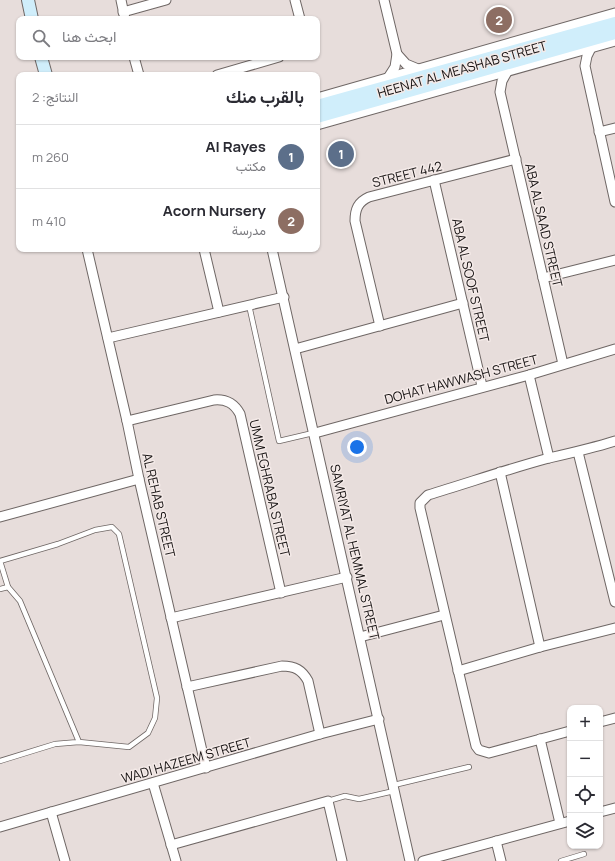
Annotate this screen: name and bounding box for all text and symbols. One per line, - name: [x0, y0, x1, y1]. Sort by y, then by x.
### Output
- pin: 2: [486, 5, 512, 35]
- search box: [16, 16, 320, 60]
- text: ابحث هنا: [62, 26, 116, 47]
- icon: search: [30, 27, 52, 49]
- street label: HEENAT AL MEASHAB STREET: [375, 36, 549, 102]
- text: بالقرب منك: [226, 85, 304, 108]
- text: النتائج: 2: [32, 88, 78, 106]
- text: Al Rayes: [205, 136, 266, 157]
- pin: 1: [328, 139, 354, 169]
- text: 260 m: [32, 148, 69, 166]
- text: 1: [288, 148, 294, 166]
- text: مكتب: [236, 157, 266, 175]
- street label: STREET 442: [370, 157, 444, 191]
- street label: ABA AL SAAD STREET: [521, 161, 567, 289]
- text: Acorn Nursery: [163, 200, 266, 221]
- text: 410 m: [32, 212, 66, 230]
- text: 2: [287, 212, 295, 230]
- street label: ABA AL SOOF STREET: [448, 216, 494, 344]
- text: مدرسة: [232, 221, 266, 239]
- street label: DOHAT HAWWASH STREET: [382, 350, 540, 408]
- street label: UMM EGHRABA STREET: [245, 418, 295, 559]
- your location: [347, 437, 367, 457]
- street label: AL REHAB STREET: [138, 451, 180, 559]
- street label: SAMRIYAT AL HEMMAL STREET: [326, 462, 384, 642]
- map controls: [567, 705, 603, 849]
- button: +: [567, 705, 603, 741]
- street label: WADI HAZEEM STREET: [119, 733, 253, 787]
- button: −: [567, 741, 603, 777]
- button: locate: [567, 777, 603, 813]
- button: layers: [567, 813, 603, 849]

